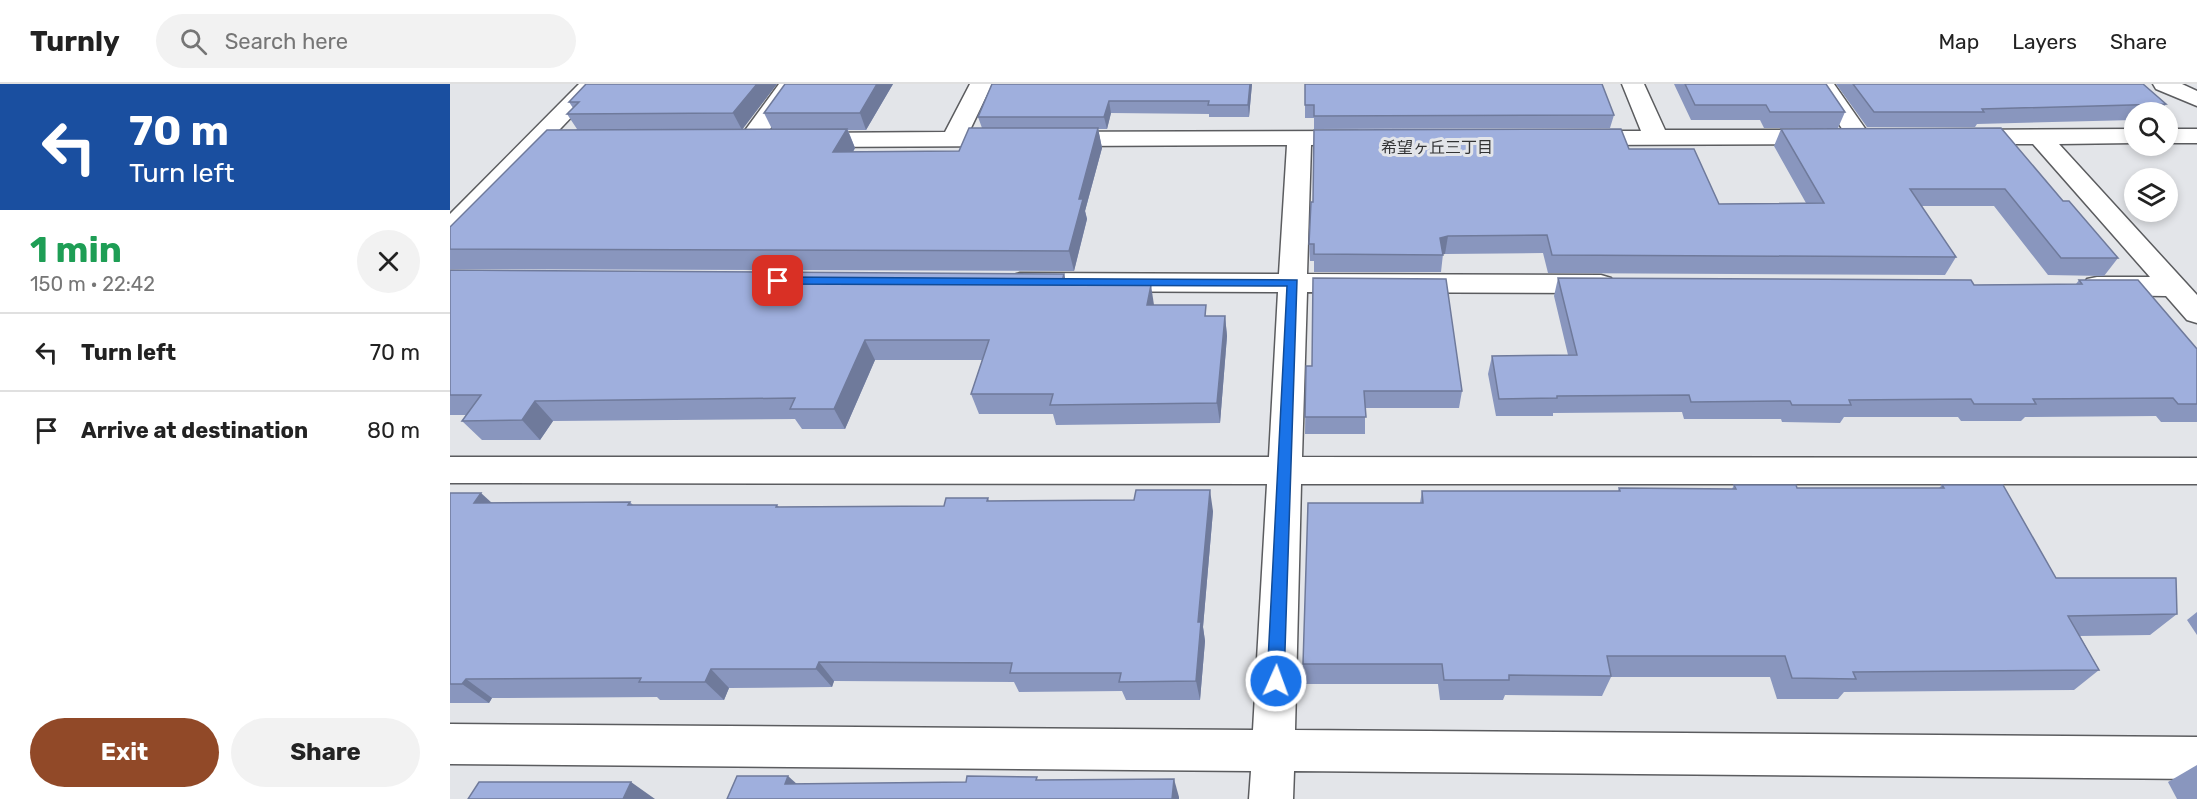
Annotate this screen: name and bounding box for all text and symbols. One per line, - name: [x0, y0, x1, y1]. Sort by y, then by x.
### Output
- search box: [156, 14, 576, 68]
- text: Turnly: [30, 25, 120, 58]
- icon: search: [177, 25, 210, 58]
- text: Search here: [225, 28, 348, 55]
- text: Map: [1938, 29, 1979, 54]
- text: Layers: [2012, 29, 2077, 54]
- text: Share: [2110, 29, 2167, 54]
- map controls: [2124, 102, 2178, 222]
- button: search: [2124, 102, 2178, 156]
- text: 70 m: [129, 106, 229, 156]
- icon: left: [30, 108, 108, 186]
- district label: 希望ヶ丘三丁目: [1381, 138, 1493, 157]
- text: Turn left: [129, 157, 234, 189]
- button: layers: [2124, 168, 2178, 222]
- text: 1 min: [30, 228, 122, 271]
- button: close: [357, 230, 420, 293]
- pin: [752, 255, 803, 306]
- icon: arrive: [761, 264, 794, 297]
- text: 150 m · 22:42: [30, 272, 155, 296]
- icon: left: [30, 336, 63, 369]
- text: Turn left: [81, 339, 176, 366]
- text: 70 m: [370, 339, 420, 366]
- icon: arrive: [30, 414, 63, 447]
- text: Arrive at destination: [81, 417, 308, 444]
- text: 80 m: [367, 417, 420, 444]
- position arrow: [1244, 649, 1308, 713]
- button: Exit: [30, 718, 219, 787]
- button: Share: [231, 718, 420, 787]

